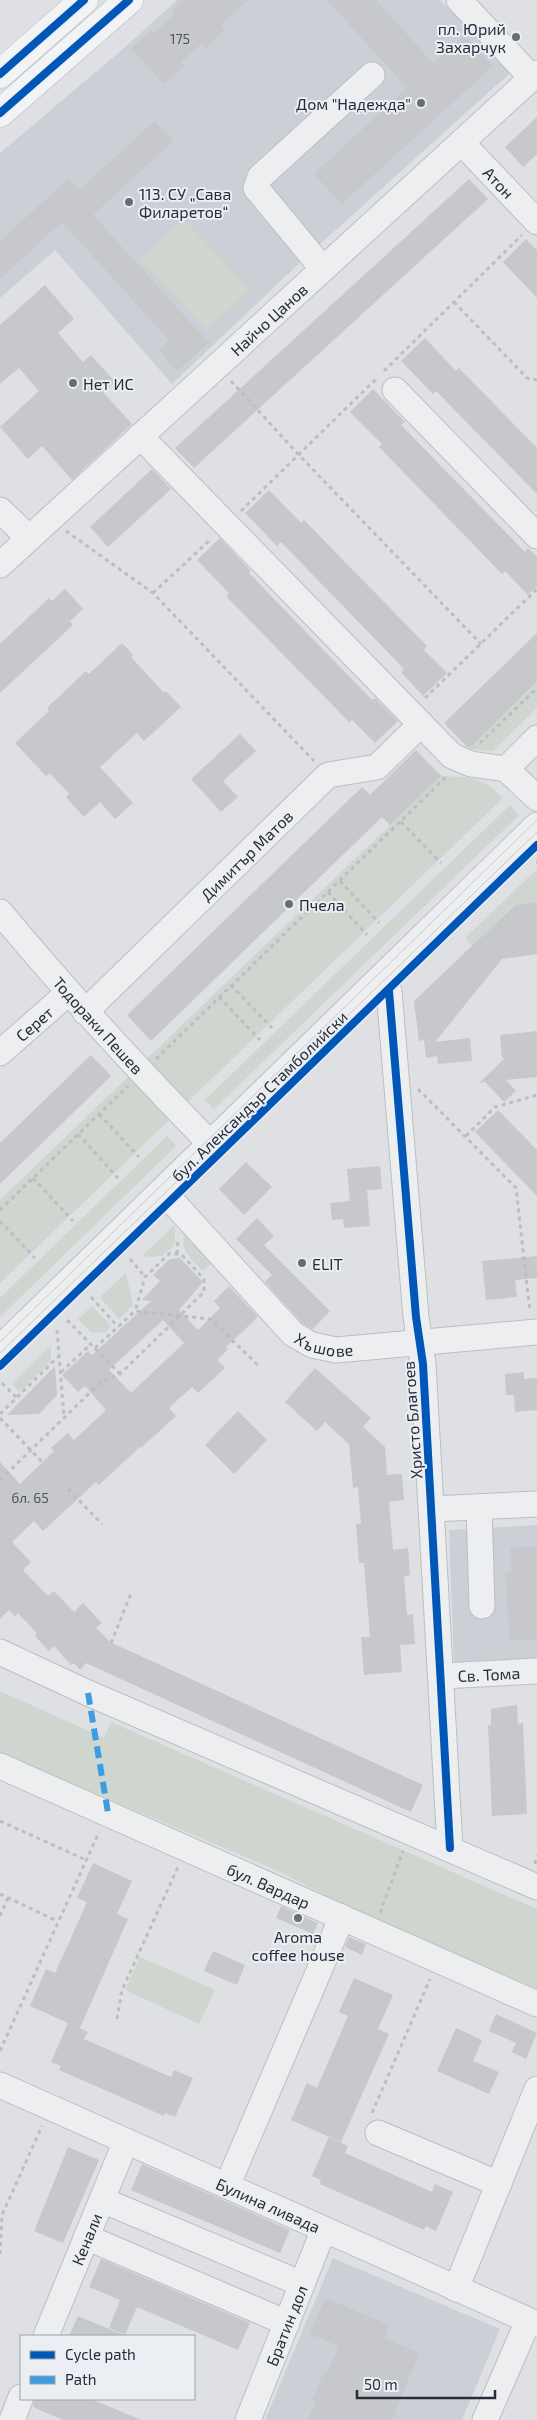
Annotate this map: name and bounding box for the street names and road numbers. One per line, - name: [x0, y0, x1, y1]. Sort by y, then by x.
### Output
- street label: Атон: [480, 163, 519, 202]
- street label: Найчо Цанов: [226, 279, 311, 359]
- street label: Димитър Матов: [196, 806, 296, 904]
- street label: Тодораки Пешев: [50, 972, 148, 1077]
- street label: Серет: [11, 1002, 56, 1045]
- street label: бул. Александър Стамболийски: [167, 1007, 352, 1186]
- street label: Хъшове: [292, 1328, 354, 1360]
- street label: Христо Благоев: [398, 1360, 426, 1480]
- street label: Св. Тома: [457, 1662, 521, 1685]
- street label: бул. Вардар: [224, 1858, 313, 1912]
- street label: Булина ливада: [214, 2173, 324, 2236]
- street label: Кенали: [67, 2210, 105, 2268]
- street label: Братин дол: [261, 2282, 310, 2368]

